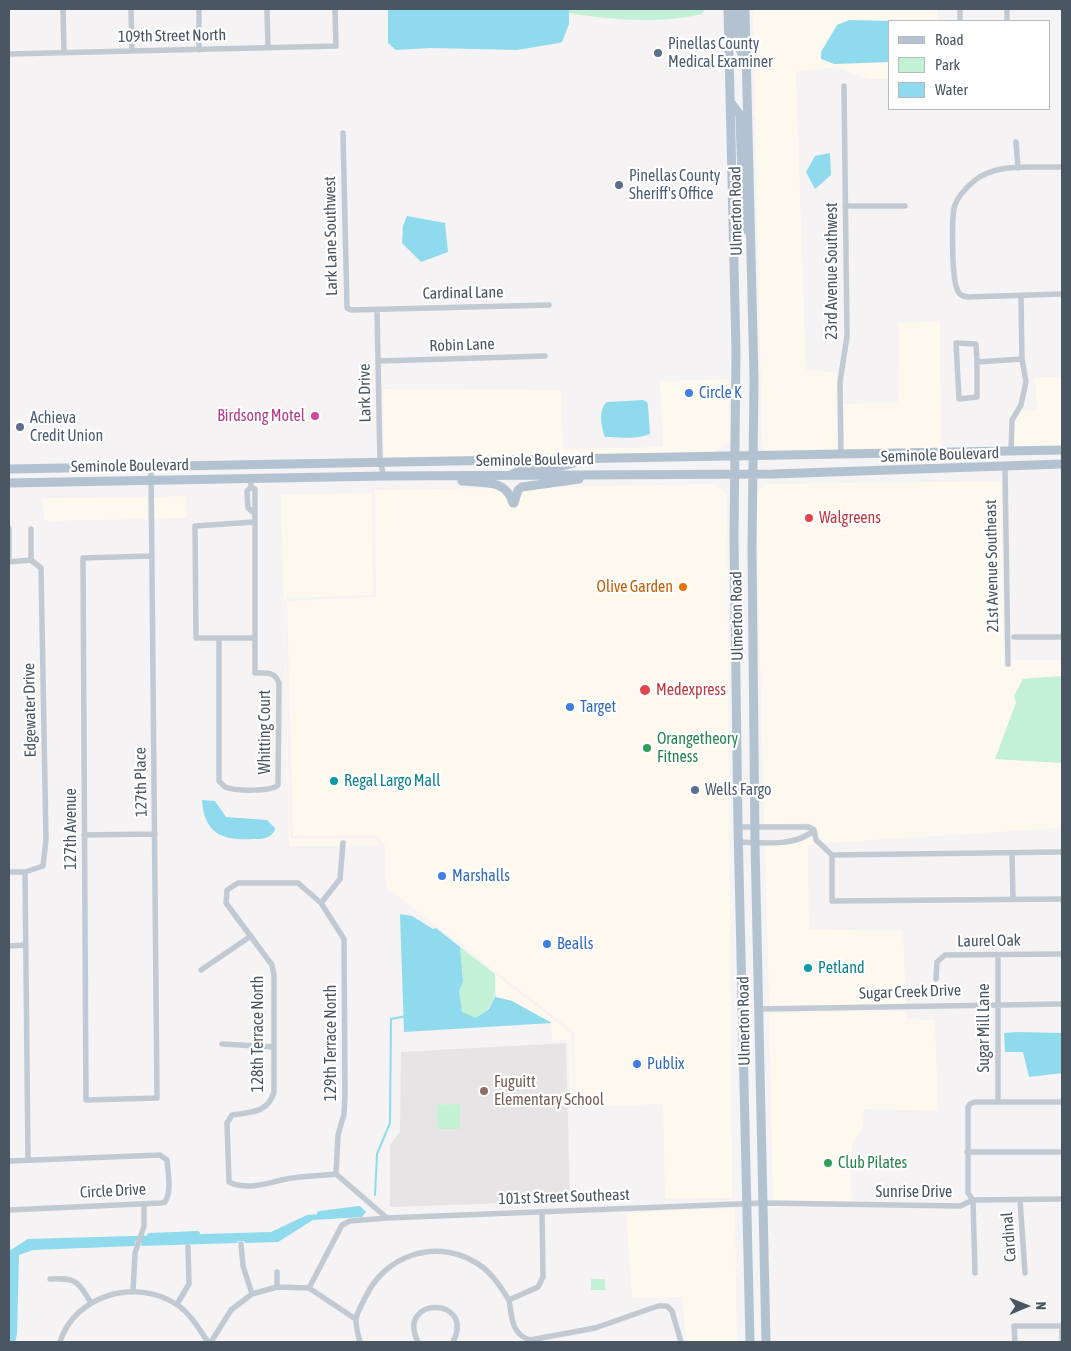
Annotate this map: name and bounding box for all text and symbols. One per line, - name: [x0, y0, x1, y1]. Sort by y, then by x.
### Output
- legend: [888, 20, 1051, 110]
- street label: 109th Street North: [118, 25, 226, 47]
- text: Road: [935, 31, 964, 48]
- place label: Pinellas County Medical Examiner: [668, 34, 773, 72]
- marker: Pinellas County Medical Examiner: [652, 47, 664, 59]
- text: Park: [935, 56, 960, 73]
- text: Water: [935, 81, 968, 98]
- place label: Pinellas County Sheriff's Office: [629, 166, 720, 204]
- street label: Ulmerton Road: [726, 166, 746, 256]
- street label: Lark Lane Southwest: [320, 176, 342, 296]
- marker: Pinellas County Sheriff's Office: [613, 179, 625, 191]
- street label: 23rd Avenue Southwest: [822, 202, 842, 340]
- street label: Cardinal Lane: [422, 283, 504, 303]
- street label: Robin Lane: [429, 334, 495, 356]
- street label: Lark Drive: [355, 364, 375, 422]
- place label: Circle K: [699, 383, 742, 403]
- marker: Circle K: [683, 387, 695, 399]
- place label: Birdsong Motel: [217, 406, 305, 426]
- place label: Achieva Credit Union: [30, 408, 103, 446]
- marker: Birdsong Motel: [309, 410, 321, 422]
- marker: Achieva Credit Union: [14, 421, 26, 433]
- street label: Seminole Boulevard: [881, 443, 999, 467]
- street label: Seminole Boulevard: [476, 449, 594, 471]
- street label: Seminole Boulevard: [71, 455, 189, 477]
- street label: 21st Avenue Southeast: [981, 499, 1003, 633]
- place label: Walgreens: [819, 508, 881, 528]
- marker: Walgreens: [803, 512, 815, 524]
- street label: Ulmerton Road: [727, 571, 747, 661]
- place label: Olive Garden: [597, 577, 673, 597]
- marker: Olive Garden: [677, 581, 689, 593]
- street label: Edgewater Drive: [20, 663, 40, 757]
- place label: Medexpress: [656, 680, 726, 700]
- marker: Medexpress: [638, 683, 652, 697]
- street label: Whitting Court: [255, 690, 275, 774]
- place label: Target: [580, 697, 616, 717]
- marker: Target: [564, 701, 576, 713]
- place label: Orangetheory Fitness: [657, 729, 738, 767]
- marker: Orangetheory Fitness: [641, 742, 653, 754]
- street label: 127th Place: [131, 747, 151, 817]
- place label: Regal Largo Mall: [344, 771, 440, 791]
- marker: Regal Largo Mall: [328, 775, 340, 787]
- place label: Wells Fargo: [705, 780, 772, 800]
- marker: Wells Fargo: [689, 784, 701, 796]
- street label: 127th Avenue: [61, 788, 81, 870]
- place label: Marshalls: [452, 866, 510, 886]
- marker: Marshalls: [436, 870, 448, 882]
- street label: Laurel Oak: [957, 931, 1021, 951]
- place label: Bealls: [557, 934, 593, 954]
- marker: Bealls: [541, 938, 553, 950]
- place label: Petland: [818, 958, 865, 978]
- marker: Petland: [802, 962, 814, 974]
- street label: 128th Terrace North: [248, 976, 268, 1092]
- street label: Ulmerton Road: [734, 976, 754, 1066]
- street label: Sugar Creek Drive: [859, 981, 961, 1003]
- street label: Sugar Mill Lane: [974, 983, 994, 1073]
- street label: 129th Terrace North: [321, 985, 341, 1101]
- place label: Publix: [647, 1054, 685, 1074]
- marker: Publix: [631, 1058, 643, 1070]
- place label: Fuguitt Elementary School: [494, 1072, 604, 1110]
- marker: Fuguitt Elementary School: [478, 1085, 490, 1097]
- place label: Club Pilates: [838, 1153, 907, 1173]
- marker: Club Pilates: [822, 1157, 834, 1169]
- street label: Circle Drive: [79, 1180, 147, 1202]
- street label: Sunrise Drive: [876, 1182, 952, 1202]
- street label: 101st Street Southeast: [498, 1185, 630, 1209]
- street label: Cardinal: [998, 1211, 1020, 1263]
- north arrow: [1001, 1281, 1051, 1331]
- text: N: [1033, 1301, 1049, 1310]

